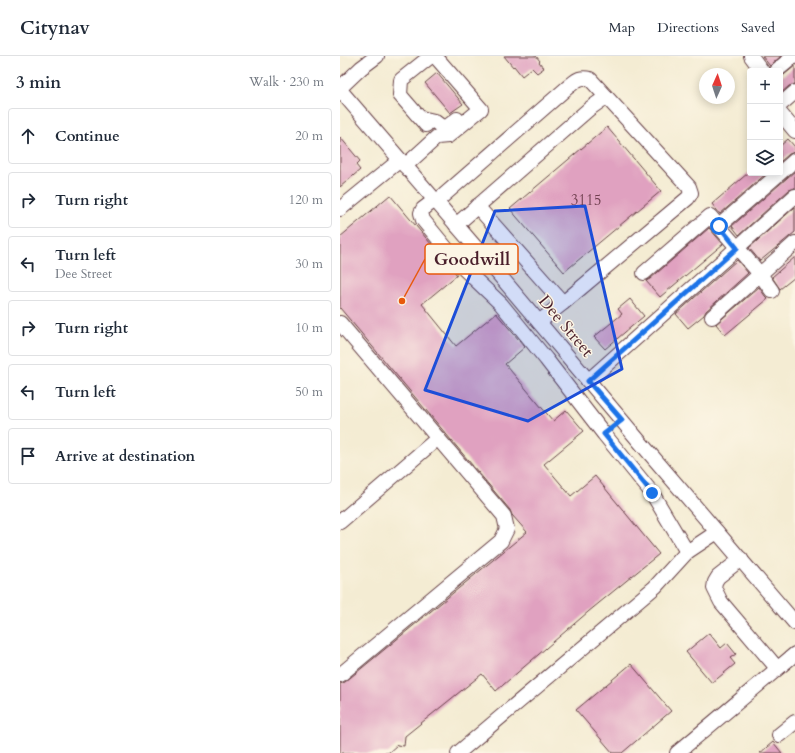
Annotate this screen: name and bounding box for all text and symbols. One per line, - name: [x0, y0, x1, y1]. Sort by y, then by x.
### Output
- text: Citynav: [20, 15, 90, 41]
- text: Map: [609, 18, 635, 37]
- text: Directions: [657, 18, 719, 37]
- text: Saved: [741, 18, 775, 37]
- north arrow: [699, 68, 735, 104]
- map controls: [747, 68, 783, 176]
- button: +: [747, 68, 783, 104]
- text: 3 min: [16, 71, 61, 94]
- text: Walk · 230 m: [249, 73, 324, 91]
- button: −: [747, 104, 783, 140]
- icon: ahead: [17, 125, 39, 147]
- text: Continue: [55, 126, 120, 146]
- text: 20 m: [295, 127, 323, 145]
- button: layers: [747, 140, 783, 176]
- icon: right: [17, 189, 39, 211]
- text: Turn right: [55, 190, 128, 210]
- house number: 3115: [571, 190, 601, 210]
- text: 120 m: [289, 191, 323, 209]
- route start: [710, 217, 728, 235]
- callout: Goodwill: [425, 244, 518, 274]
- text: Turn left: [55, 245, 116, 265]
- text: Goodwill: [434, 247, 510, 272]
- icon: left: [17, 253, 39, 275]
- text: 30 m: [295, 255, 323, 273]
- text: Dee Street: [55, 265, 112, 283]
- street label: Dee Street: [533, 290, 599, 362]
- icon: right: [17, 317, 39, 339]
- text: Turn right: [55, 318, 128, 338]
- text: 10 m: [295, 319, 323, 337]
- icon: left: [17, 381, 39, 403]
- text: Turn left: [55, 382, 116, 402]
- text: 50 m: [295, 383, 323, 401]
- icon: arrive: [17, 445, 39, 467]
- text: Arrive at destination: [55, 446, 195, 466]
- route end: [643, 484, 661, 502]

